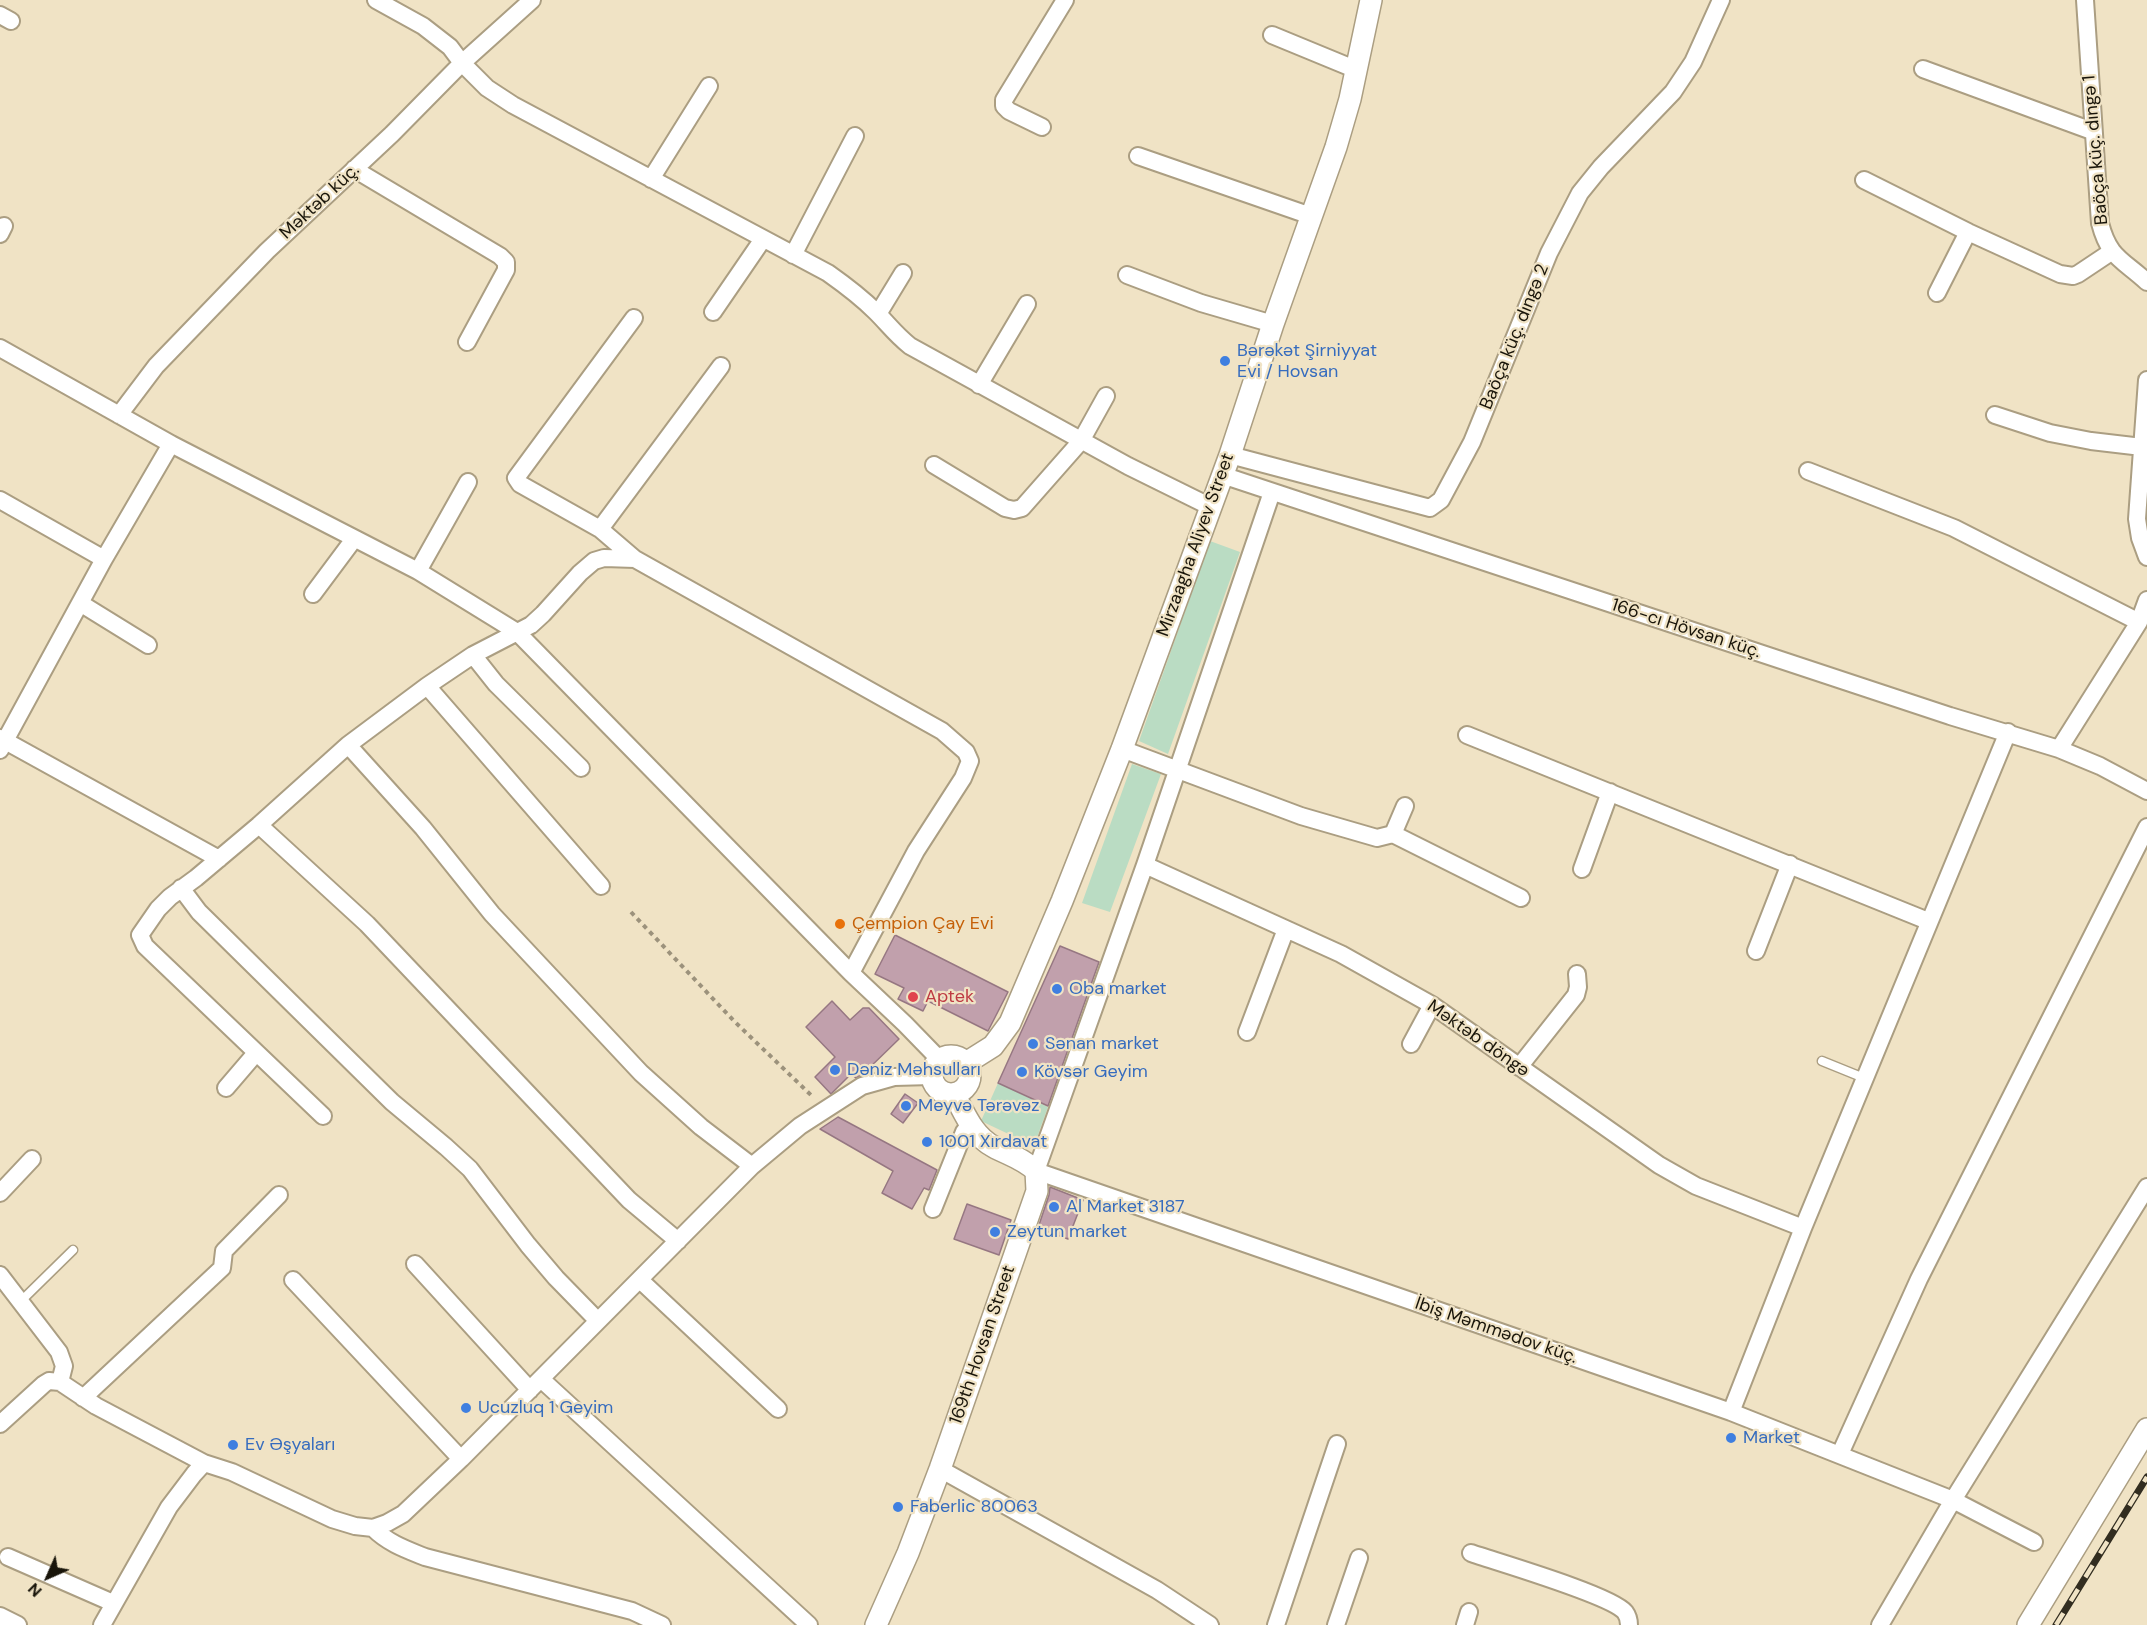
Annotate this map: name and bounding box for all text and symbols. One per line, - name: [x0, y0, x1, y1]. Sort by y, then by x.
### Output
- street label: Baöça küç. dıngə 1: [2079, 74, 2113, 226]
- street label: Məktəb küç.: [276, 160, 364, 244]
- street label: Baöça küç. dıngə 2: [1476, 261, 1554, 413]
- place label: Bərəkət Şirniyyat Evi / Hovsan: [1237, 340, 1377, 382]
- marker: Bərəkət Şirniyyat Evi / Hovsan: [1218, 354, 1232, 368]
- street label: Mirzaagha Aliyev Street: [1153, 450, 1239, 640]
- street label: 166-cı Hövsan küç.: [1609, 595, 1763, 663]
- place label: Çempion Çay Evi: [852, 913, 994, 935]
- marker: Çempion Çay Evi: [833, 917, 847, 931]
- place label: Oba market: [1069, 978, 1167, 1000]
- marker: Oba market: [1050, 982, 1064, 996]
- place label: Aptek: [925, 986, 974, 1008]
- marker: Aptek: [906, 990, 920, 1004]
- street label: Məktəb döngə: [1423, 996, 1533, 1082]
- place label: Sənan market: [1045, 1033, 1159, 1055]
- marker: Sənan market: [1026, 1037, 1040, 1051]
- place label: Dəniz Məhsulları: [847, 1059, 981, 1081]
- place label: Kövsər Geyim: [1034, 1061, 1148, 1083]
- marker: Dəniz Məhsulları: [828, 1063, 842, 1077]
- marker: Kövsər Geyim: [1015, 1065, 1029, 1079]
- place label: Meyvə Tərəvəz: [918, 1095, 1039, 1117]
- marker: Meyvə Tərəvəz: [899, 1099, 913, 1113]
- place label: 1001 Xırdavat: [939, 1131, 1047, 1153]
- marker: 1001 Xırdavat: [920, 1135, 934, 1149]
- place label: Al Market 3187: [1066, 1196, 1185, 1218]
- marker: Al Market 3187: [1047, 1200, 1061, 1214]
- place label: Zeytun market: [1007, 1221, 1127, 1243]
- marker: Zeytun market: [988, 1225, 1002, 1239]
- street label: 169th Hovsan Street: [946, 1263, 1020, 1427]
- street label: İbiş Məmmədov küç.: [1412, 1293, 1580, 1369]
- place label: Ucuzluq 1 Geyim: [478, 1397, 613, 1419]
- marker: Ucuzluq 1 Geyim: [459, 1401, 473, 1415]
- place label: Market: [1743, 1427, 1800, 1449]
- marker: Market: [1724, 1431, 1738, 1445]
- place label: Ev Əşyaları: [245, 1434, 335, 1456]
- marker: Ev Əşyaları: [226, 1438, 240, 1452]
- place label: Faberlic 80063: [910, 1496, 1038, 1518]
- marker: Faberlic 80063: [891, 1500, 905, 1514]
- north arrow: [18, 1547, 78, 1607]
- text: N: [23, 1579, 46, 1602]

